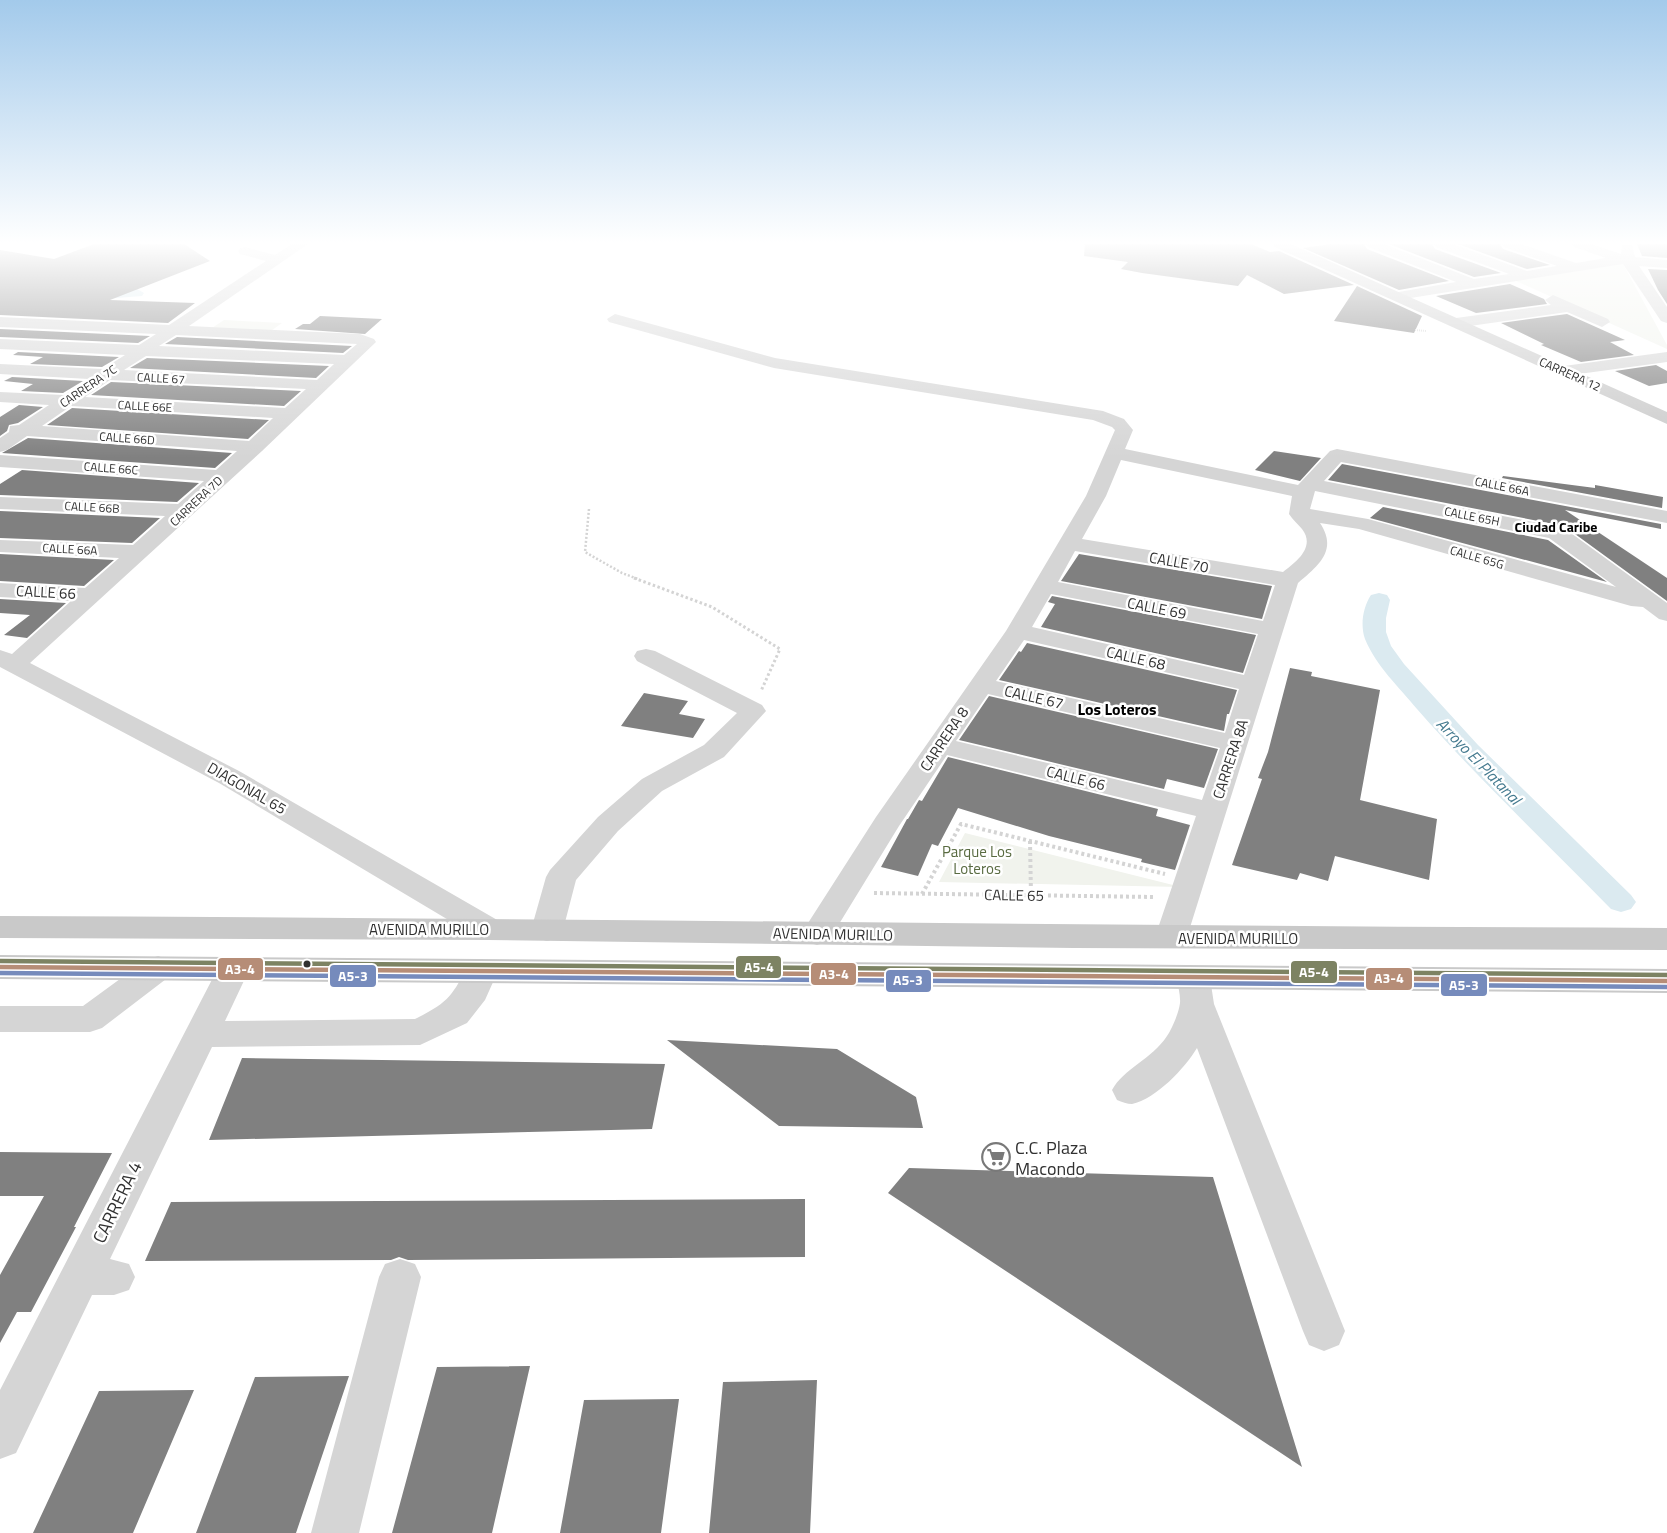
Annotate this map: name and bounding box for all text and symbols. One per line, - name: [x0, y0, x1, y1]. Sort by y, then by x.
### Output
- street label: CARRERA 12: [1536, 352, 1604, 396]
- street label: CARRERA 7C: [56, 360, 121, 412]
- street label: CALLE 67: [137, 367, 185, 389]
- street label: CALLE 66E: [117, 395, 173, 417]
- street label: CALLE 66D: [99, 427, 156, 449]
- street label: CALLE 66C: [83, 457, 139, 479]
- street label: CARRERA 7D: [165, 471, 227, 531]
- street label: CALLE 66A: [1473, 471, 1531, 501]
- street label: CALLE 66B: [64, 496, 120, 518]
- street label: CALLE 65H: [1443, 501, 1501, 531]
- district label: Ciudad Caribe: [1515, 516, 1597, 537]
- street label: CALLE 66A: [42, 538, 98, 560]
- street label: CALLE 65G: [1448, 540, 1506, 574]
- street label: CALLE 70: [1148, 545, 1210, 579]
- street label: CALLE 66: [16, 579, 76, 605]
- street label: CALLE 69: [1125, 591, 1189, 625]
- street label: CALLE 68: [1104, 640, 1168, 676]
- street label: CALLE 67: [1002, 679, 1066, 715]
- district label: Los Loteros: [1077, 697, 1157, 721]
- street label: CARRERA 8: [914, 702, 974, 776]
- water label: Arroyo El Platanal: [1431, 712, 1528, 811]
- street label: CARRERA 8A: [1206, 716, 1254, 802]
- street label: DIAGONAL 65: [203, 756, 291, 820]
- street label: CALLE 66: [1044, 760, 1108, 796]
- park label: Parque Los Loteros: [942, 840, 1012, 880]
- street label: CALLE 65: [984, 883, 1044, 907]
- street label: AVENIDA MURILLO: [369, 918, 489, 941]
- street label: AVENIDA MURILLO: [773, 921, 893, 947]
- street label: AVENIDA MURILLO: [1178, 927, 1298, 950]
- line badge: A5-4: [735, 955, 782, 979]
- text: A5-4: [744, 956, 774, 977]
- line badge: A3-4: [217, 957, 264, 981]
- text: A3-4: [225, 958, 255, 979]
- unlabelled marker: [302, 959, 312, 969]
- line badge: A5-4: [1290, 960, 1338, 984]
- text: A5-4: [1299, 961, 1329, 982]
- line badge: A3-4: [810, 962, 857, 986]
- text: A3-4: [819, 963, 849, 984]
- line badge: A5-3: [329, 964, 377, 988]
- text: A5-3: [338, 965, 368, 986]
- line badge: A3-4: [1365, 967, 1413, 991]
- text: A3-4: [1374, 967, 1404, 988]
- line badge: A5-3: [885, 969, 932, 993]
- text: A5-3: [893, 969, 923, 990]
- line badge: A5-3: [1440, 973, 1488, 997]
- text: A5-3: [1449, 974, 1479, 995]
- place label: C.C. Plaza Macondo: [1015, 1134, 1087, 1182]
- supermarket icon: C.C. Plaza Macondo: [981, 1142, 1011, 1172]
- street label: CARRERA 4: [85, 1156, 149, 1248]

